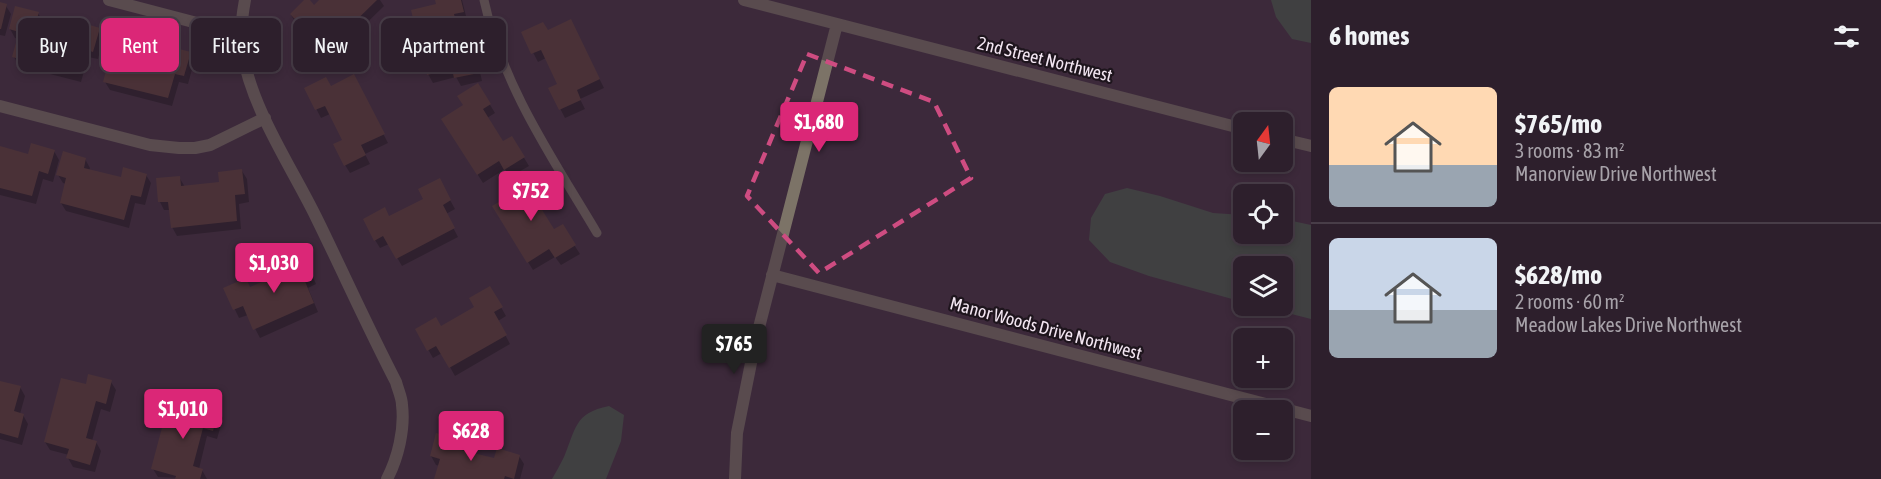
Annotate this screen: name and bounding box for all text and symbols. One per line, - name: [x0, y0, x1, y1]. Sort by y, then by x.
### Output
- chip: Buy: [18, 18, 89, 72]
- chip: Rent: [101, 18, 179, 72]
- chip: Filters: [191, 18, 281, 72]
- chip: New: [293, 18, 369, 72]
- chip: Apartment: [381, 18, 506, 72]
- icon: filters: [1830, 20, 1863, 53]
- text: 6 homes: [1329, 21, 1409, 51]
- street label: 2nd Street Northwest: [975, 32, 1115, 86]
- pin: $1,680: [770, 102, 868, 153]
- text: $765/mo: [1515, 109, 1602, 139]
- text: $1,680: [794, 110, 844, 133]
- icon: home: [1377, 111, 1449, 183]
- north arrow: [1233, 112, 1293, 172]
- map controls: [1233, 112, 1293, 460]
- text: 3 rooms · 83 m²: [1515, 139, 1625, 162]
- text: Manorview Drive Northwest: [1515, 162, 1717, 185]
- pin: $752: [495, 171, 567, 222]
- text: $752: [513, 179, 549, 202]
- button: locate: [1233, 184, 1293, 244]
- pin: $1,030: [225, 243, 323, 294]
- text: $1,030: [249, 251, 299, 274]
- button: layers: [1233, 256, 1293, 316]
- text: $628/mo: [1515, 260, 1602, 290]
- icon: home: [1377, 262, 1449, 334]
- text: 2 rooms · 60 m²: [1515, 290, 1625, 313]
- street label: Manor Woods Drive Northwest: [948, 292, 1144, 364]
- text: Meadow Lakes Drive Northwest: [1515, 313, 1742, 336]
- pin: $765: [698, 324, 770, 375]
- button: +: [1233, 328, 1293, 388]
- text: $765: [716, 332, 752, 355]
- pin: $1,010: [134, 389, 232, 440]
- text: $1,010: [158, 397, 208, 420]
- button: −: [1233, 400, 1293, 460]
- pin: $628: [435, 411, 507, 462]
- text: $628: [453, 419, 489, 442]

